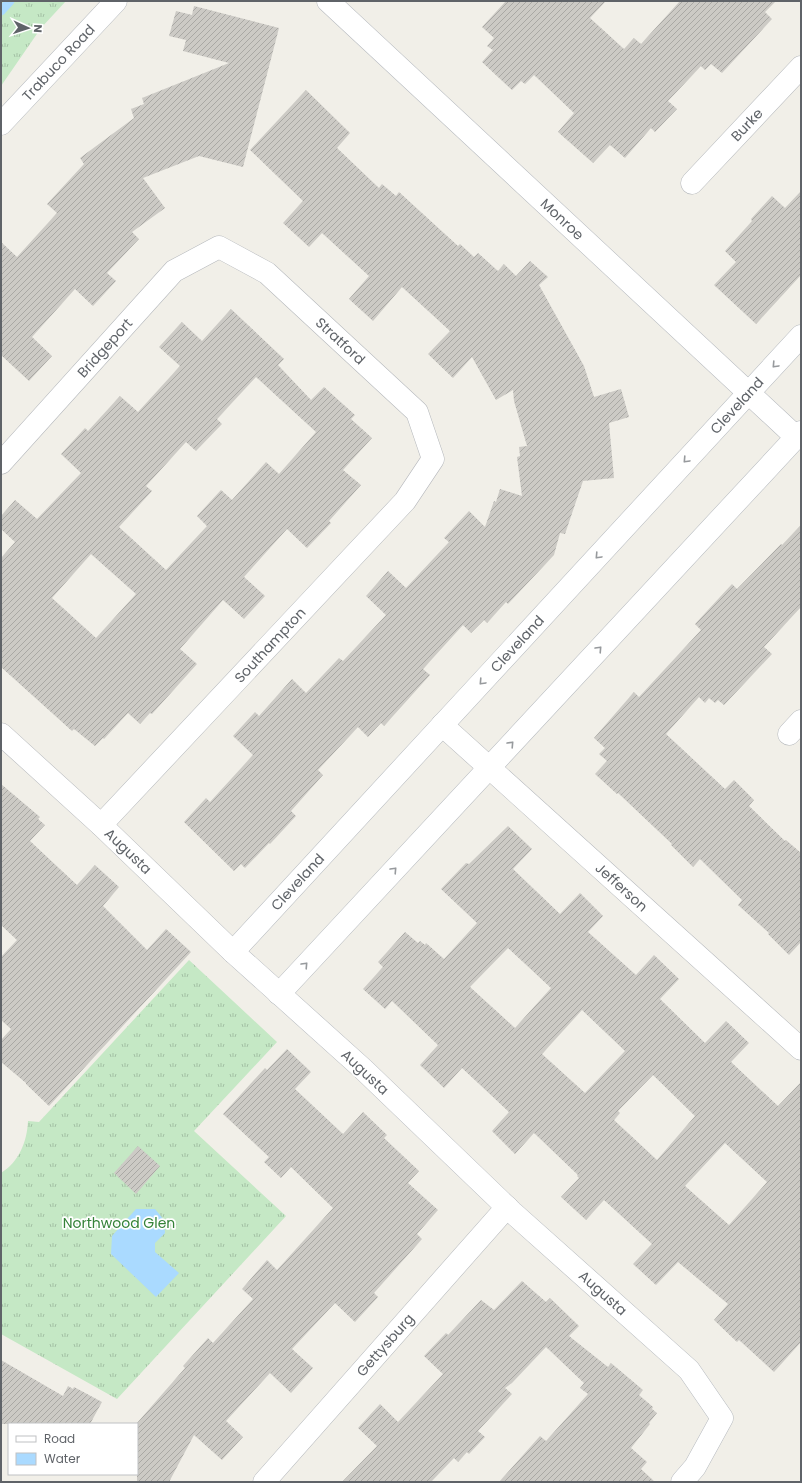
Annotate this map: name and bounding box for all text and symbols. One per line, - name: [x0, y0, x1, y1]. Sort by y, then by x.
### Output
- north arrow: [8, 8, 48, 48]
- street label: Trabuco Road: [17, 20, 99, 105]
- text: N: [30, 24, 46, 33]
- street label: Burke: [726, 104, 768, 146]
- street label: Monroe: [536, 194, 589, 245]
- street label: Stratford: [311, 313, 370, 369]
- street label: Bridgeport: [73, 314, 137, 382]
- one-way arrow: [772, 360, 779, 368]
- street label: Cleveland: [705, 373, 768, 438]
- one-way arrow: [684, 455, 691, 463]
- one-way arrow: [595, 551, 603, 559]
- street label: Southampton: [230, 603, 310, 687]
- street label: Cleveland: [486, 611, 549, 677]
- one-way arrow: [594, 646, 602, 654]
- one-way arrow: [479, 677, 486, 685]
- one-way arrow: [506, 741, 513, 749]
- street label: Augusta: [100, 824, 156, 879]
- street label: Cleveland: [266, 849, 329, 915]
- street label: Jefferson: [591, 858, 652, 916]
- one-way arrow: [389, 867, 396, 875]
- one-way arrow: [300, 962, 308, 970]
- street label: Augusta: [337, 1045, 393, 1099]
- park label: Northwood Glen: [63, 1213, 175, 1233]
- street label: Augusta: [574, 1266, 632, 1320]
- street label: Gettysburg: [352, 1309, 419, 1381]
- legend: [8, 1423, 138, 1475]
- text: Road: [44, 1430, 75, 1447]
- text: Water: [44, 1450, 81, 1467]

